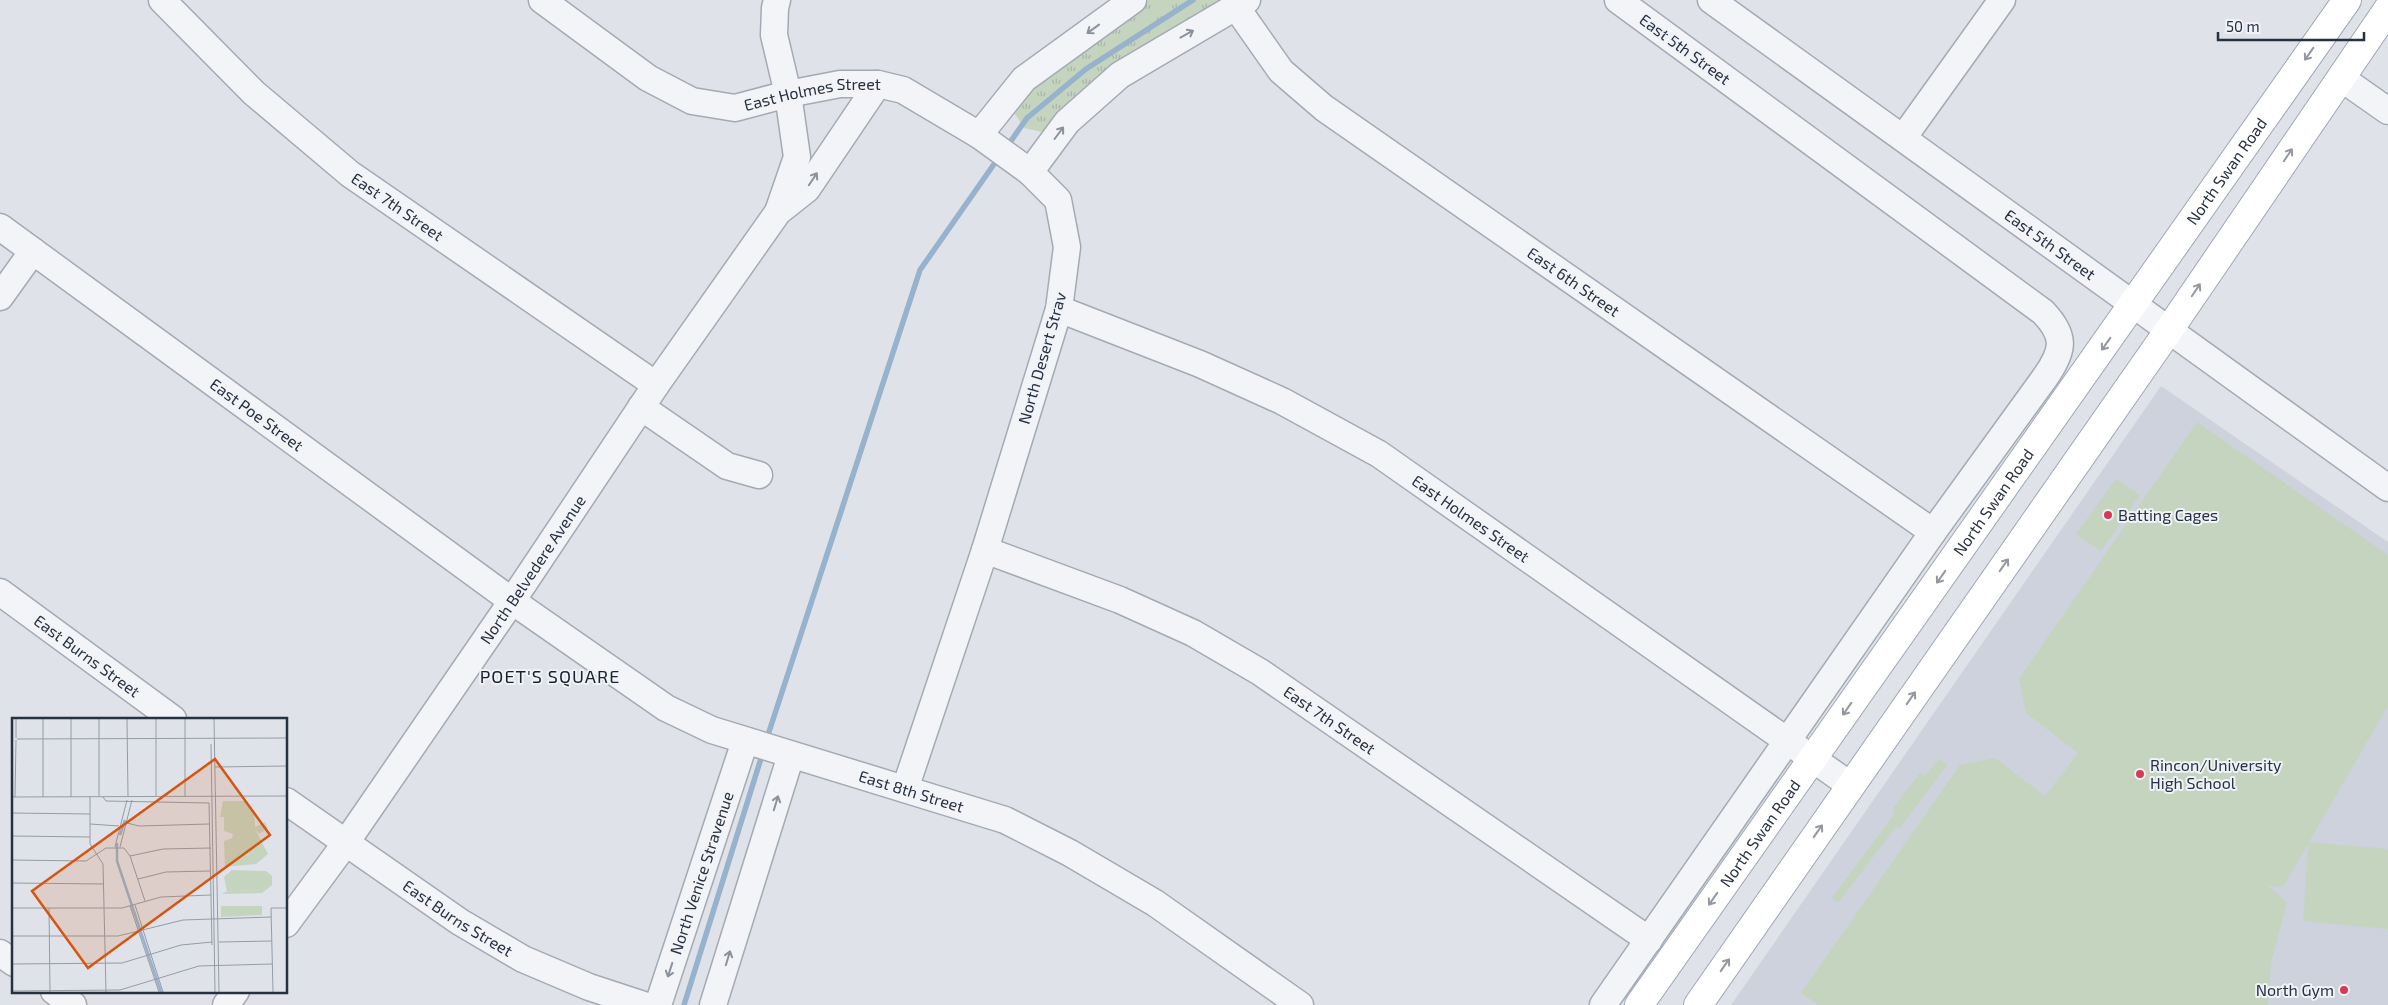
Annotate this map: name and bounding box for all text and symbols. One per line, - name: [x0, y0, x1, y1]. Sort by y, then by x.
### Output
- street label: East 5th Street: [1636, 9, 1734, 88]
- scale bar: [2218, 10, 2364, 42]
- text: 50 m: [2226, 17, 2260, 35]
- one-way arrow: [1086, 24, 1100, 34]
- one-way arrow: [1179, 29, 1194, 39]
- one-way arrow: [2304, 47, 2314, 61]
- street label: East Holmes Street: [742, 74, 881, 114]
- street label: North Swan Road: [2182, 114, 2270, 228]
- one-way arrow: [1054, 126, 1064, 140]
- one-way arrow: [2283, 149, 2293, 163]
- street label: East 7th Street: [348, 168, 447, 245]
- one-way arrow: [808, 172, 818, 186]
- street label: East 5th Street: [2001, 205, 2100, 283]
- street label: East 6th Street: [1524, 243, 1624, 320]
- one-way arrow: [2191, 283, 2201, 297]
- street label: North Desert Strav: [1014, 289, 1070, 426]
- one-way arrow: [2101, 337, 2111, 351]
- street label: East Poe Street: [207, 374, 307, 455]
- street label: North Swan Road: [1949, 445, 2037, 559]
- street label: East Holmes Street: [1409, 470, 1533, 566]
- street label: North Belvedere Avenue: [476, 491, 589, 647]
- place label: Batting Cages: [2118, 505, 2218, 524]
- marker: Batting Cages: [2102, 509, 2114, 521]
- one-way arrow: [1999, 558, 2009, 572]
- one-way arrow: [1936, 569, 1946, 583]
- street label: East Burns Street: [31, 610, 144, 701]
- district label: POET'S SQUARE: [480, 665, 620, 687]
- street label: East 7th Street: [1280, 681, 1379, 758]
- one-way arrow: [1906, 691, 1916, 705]
- one-way arrow: [1841, 702, 1852, 715]
- inset map: [12, 718, 288, 992]
- place label: Rincon/University High School: [2150, 755, 2282, 792]
- street label: East 8th Street: [857, 766, 966, 816]
- marker: Rincon/University High School: [2134, 768, 2146, 780]
- street label: North Swan Road: [1715, 776, 1804, 890]
- street label: North Venice Stravenue: [665, 789, 737, 957]
- one-way arrow: [772, 796, 781, 812]
- one-way arrow: [1813, 825, 1823, 839]
- street label: East Burns Street: [400, 875, 516, 960]
- one-way arrow: [1708, 892, 1718, 906]
- one-way arrow: [723, 951, 733, 967]
- one-way arrow: [1720, 958, 1730, 972]
- one-way arrow: [664, 962, 674, 978]
- place label: North Gym: [2256, 980, 2334, 999]
- marker: North Gym: [2338, 984, 2350, 996]

